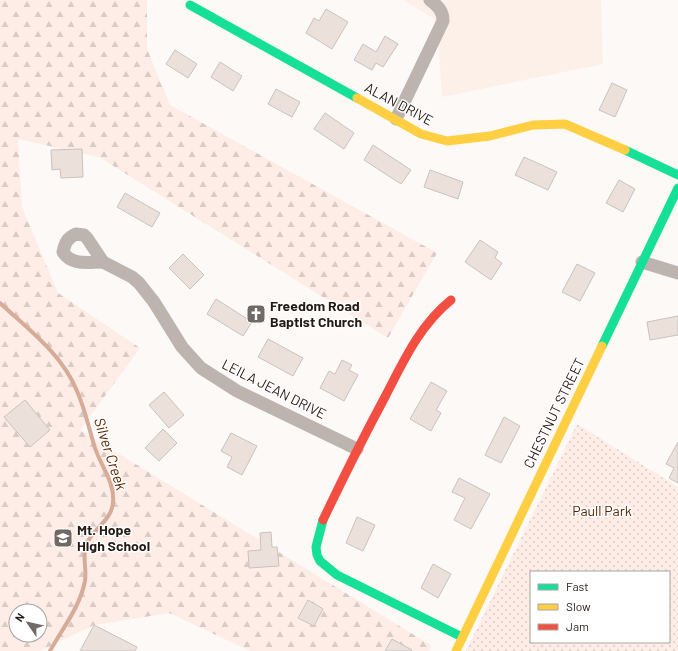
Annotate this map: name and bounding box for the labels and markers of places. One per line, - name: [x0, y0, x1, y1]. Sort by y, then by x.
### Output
- place label: Freedom Road Baptist Church: [270, 297, 362, 330]
- church icon: Freedom Road Baptist Church: [245, 303, 267, 325]
- place label: Mt. Hope High School: [77, 521, 150, 554]
- school or university icon: Mt. Hope High School: [52, 527, 74, 549]

